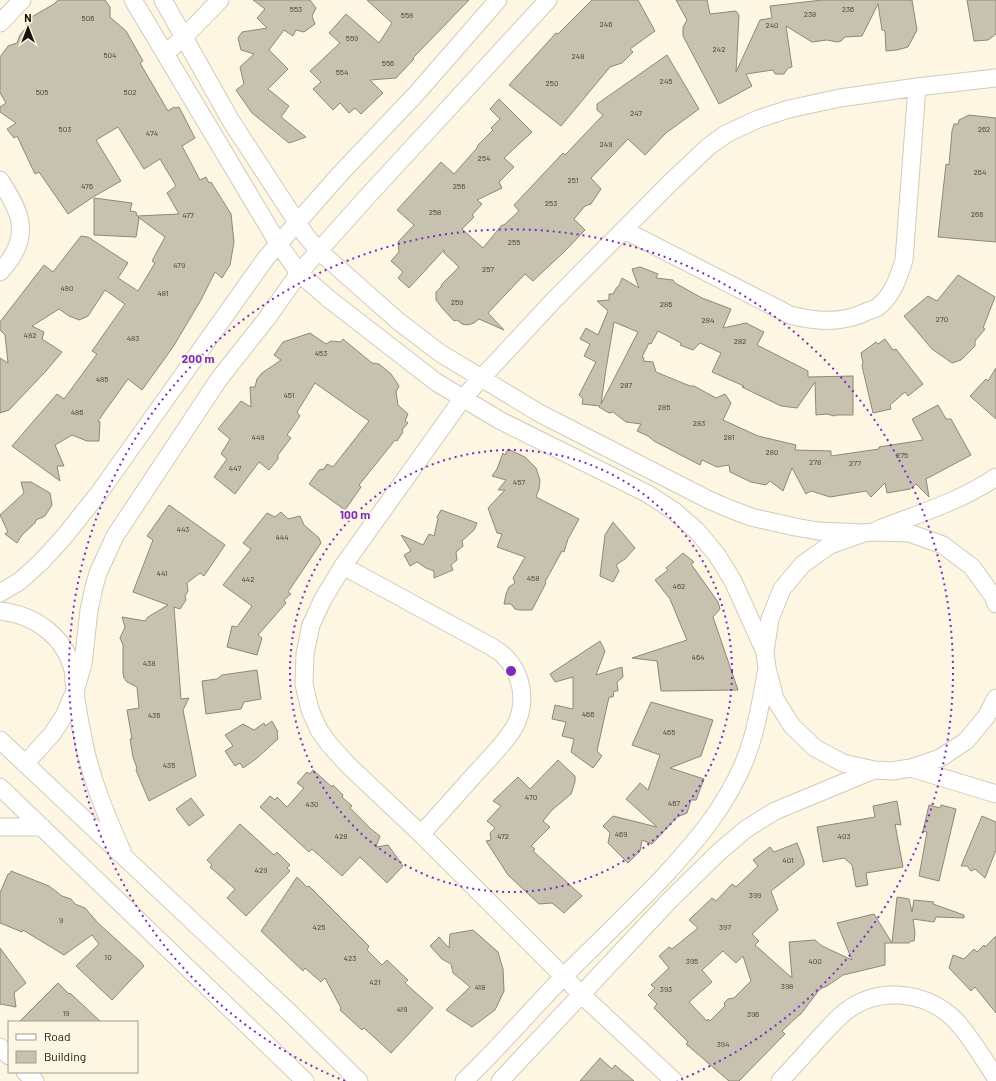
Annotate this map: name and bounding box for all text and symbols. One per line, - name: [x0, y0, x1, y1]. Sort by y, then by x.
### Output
- house number: 553: [290, 4, 302, 14]
- house number: 236: [842, 4, 854, 14]
- north arrow: [8, 8, 48, 48]
- house number: 238: [804, 9, 816, 19]
- house number: 558: [401, 10, 413, 20]
- text: N: [24, 11, 32, 24]
- house number: 506: [82, 13, 94, 23]
- house number: 246: [600, 19, 612, 29]
- house number: 240: [765, 20, 779, 30]
- house number: 559: [346, 33, 358, 43]
- house number: 242: [713, 44, 725, 54]
- house number: 504: [103, 50, 117, 60]
- house number: 248: [572, 51, 584, 61]
- house number: 556: [382, 58, 394, 68]
- house number: 554: [336, 67, 348, 77]
- house number: 245: [660, 76, 672, 86]
- house number: 250: [546, 78, 558, 88]
- house number: 505: [36, 87, 48, 97]
- house number: 502: [124, 87, 136, 97]
- house number: 247: [630, 108, 642, 118]
- house number: 503: [59, 124, 71, 134]
- house number: 262: [978, 124, 990, 134]
- house number: 474: [146, 128, 158, 138]
- house number: 249: [600, 139, 612, 149]
- house number: 254: [478, 153, 490, 163]
- house number: 264: [974, 167, 986, 177]
- house number: 251: [568, 175, 579, 185]
- house number: 476: [81, 181, 93, 191]
- house number: 256: [453, 181, 465, 191]
- house number: 253: [545, 198, 557, 208]
- house number: 258: [429, 207, 441, 217]
- house number: 266: [971, 209, 983, 219]
- house number: 477: [182, 210, 194, 220]
- house number: 255: [508, 237, 520, 247]
- house number: 479: [173, 260, 185, 270]
- house number: 257: [482, 264, 494, 274]
- house number: 480: [60, 283, 74, 293]
- house number: 481: [157, 288, 169, 298]
- house number: 259: [451, 297, 463, 307]
- house number: 286: [660, 299, 672, 309]
- house number: 270: [936, 314, 948, 324]
- house number: 284: [702, 315, 714, 325]
- house number: 482: [24, 330, 36, 340]
- house number: 483: [127, 333, 139, 343]
- house number: 282: [734, 336, 746, 346]
- house number: 453: [315, 348, 327, 358]
- text: 200 m: [182, 351, 214, 365]
- house number: 485: [96, 374, 108, 384]
- house number: 287: [620, 380, 632, 390]
- house number: 451: [283, 390, 295, 400]
- house number: 285: [658, 402, 670, 412]
- house number: 486: [71, 407, 83, 417]
- house number: 283: [693, 418, 705, 428]
- house number: 449: [252, 432, 264, 442]
- house number: 281: [723, 432, 735, 442]
- house number: 280: [766, 447, 778, 457]
- house number: 275: [896, 450, 908, 460]
- house number: 278: [809, 457, 821, 467]
- house number: 277: [849, 458, 861, 468]
- house number: 447: [229, 463, 241, 473]
- house number: 457: [513, 477, 525, 487]
- text: 100 m: [340, 507, 370, 521]
- house number: 443: [177, 524, 189, 534]
- house number: 444: [275, 532, 289, 542]
- house number: 441: [157, 568, 168, 578]
- house number: 458: [527, 573, 539, 583]
- house number: 442: [241, 574, 255, 584]
- house number: 462: [673, 581, 685, 591]
- house number: 464: [692, 652, 704, 662]
- house number: 438: [143, 658, 155, 668]
- centre of rings: [504, 664, 518, 678]
- house number: 466: [582, 709, 594, 719]
- house number: 436: [148, 710, 160, 720]
- house number: 465: [663, 727, 675, 737]
- house number: 435: [163, 760, 175, 770]
- house number: 470: [525, 792, 537, 802]
- house number: 467: [668, 798, 680, 808]
- house number: 430: [305, 799, 319, 809]
- house number: 469: [615, 829, 627, 839]
- house number: 428: [335, 831, 347, 841]
- house number: 472: [497, 831, 509, 841]
- house number: 403: [837, 831, 851, 841]
- house number: 401: [782, 855, 794, 865]
- house number: 429: [255, 865, 267, 875]
- house number: 399: [749, 890, 761, 900]
- house number: 9: [59, 915, 63, 925]
- house number: 425: [313, 922, 325, 932]
- house number: 397: [719, 922, 731, 932]
- house number: 10: [104, 952, 112, 962]
- house number: 423: [344, 953, 356, 963]
- house number: 395: [686, 956, 698, 966]
- house number: 400: [808, 956, 822, 966]
- house number: 421: [369, 977, 381, 987]
- house number: 398: [781, 981, 793, 991]
- house number: 418: [475, 982, 485, 992]
- house number: 393: [660, 984, 672, 994]
- house number: 419: [397, 1004, 407, 1014]
- house number: 19: [63, 1008, 69, 1018]
- house number: 396: [747, 1009, 759, 1019]
- legend: [8, 1021, 138, 1073]
- text: Road: [44, 1029, 71, 1043]
- house number: 394: [717, 1039, 729, 1049]
- text: Building: [44, 1049, 86, 1063]

